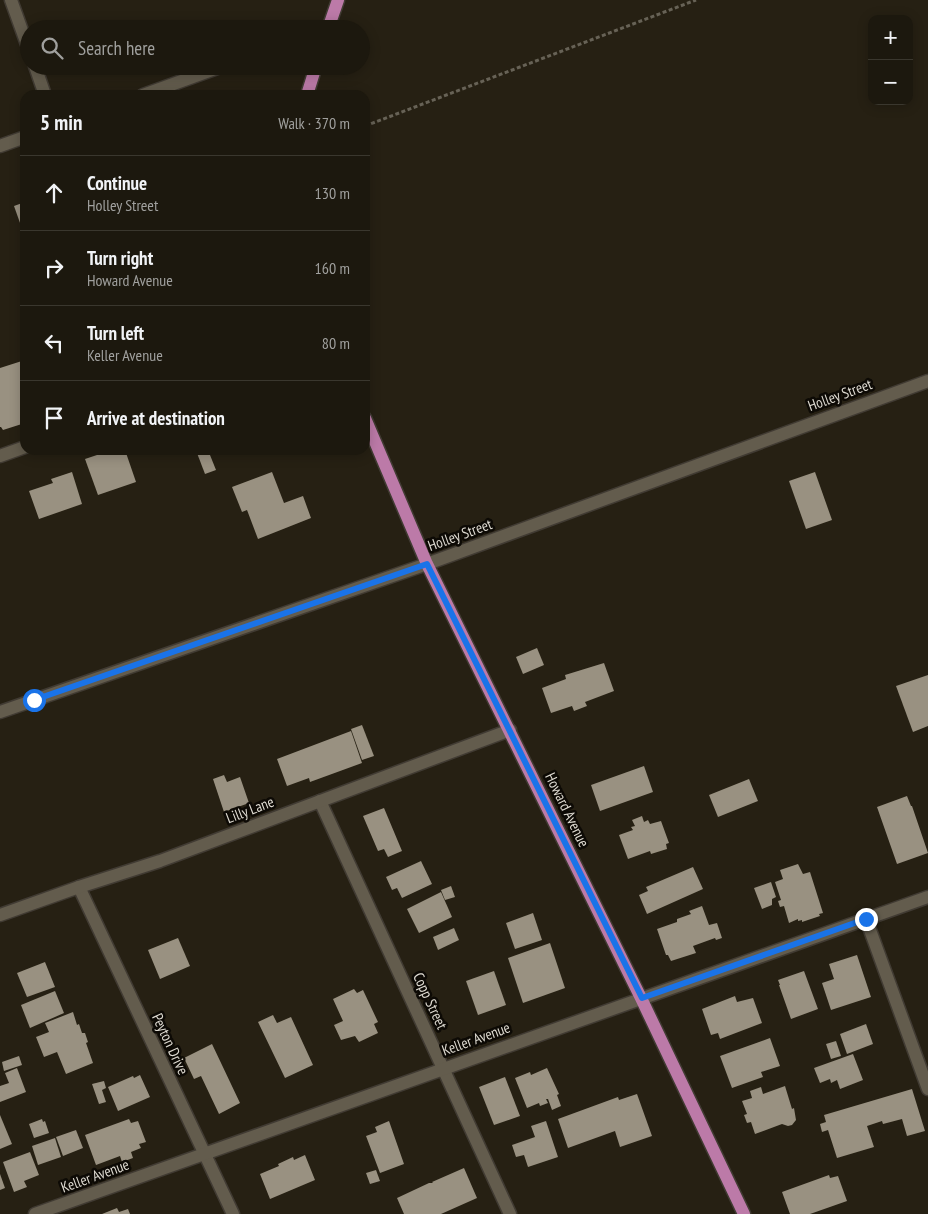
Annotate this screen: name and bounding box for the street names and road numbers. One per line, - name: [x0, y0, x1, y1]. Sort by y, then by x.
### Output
- street label: Holley Street: [805, 374, 875, 415]
- street label: Holley Street: [425, 514, 495, 555]
- street label: Howard Avenue: [541, 769, 594, 850]
- street label: Lilly Lane: [223, 792, 276, 827]
- street label: Copp Street: [409, 969, 452, 1032]
- street label: Peyton Drive: [148, 1010, 193, 1077]
- street label: Keller Avenue: [439, 1017, 512, 1060]
- street label: Keller Avenue: [58, 1154, 131, 1197]

